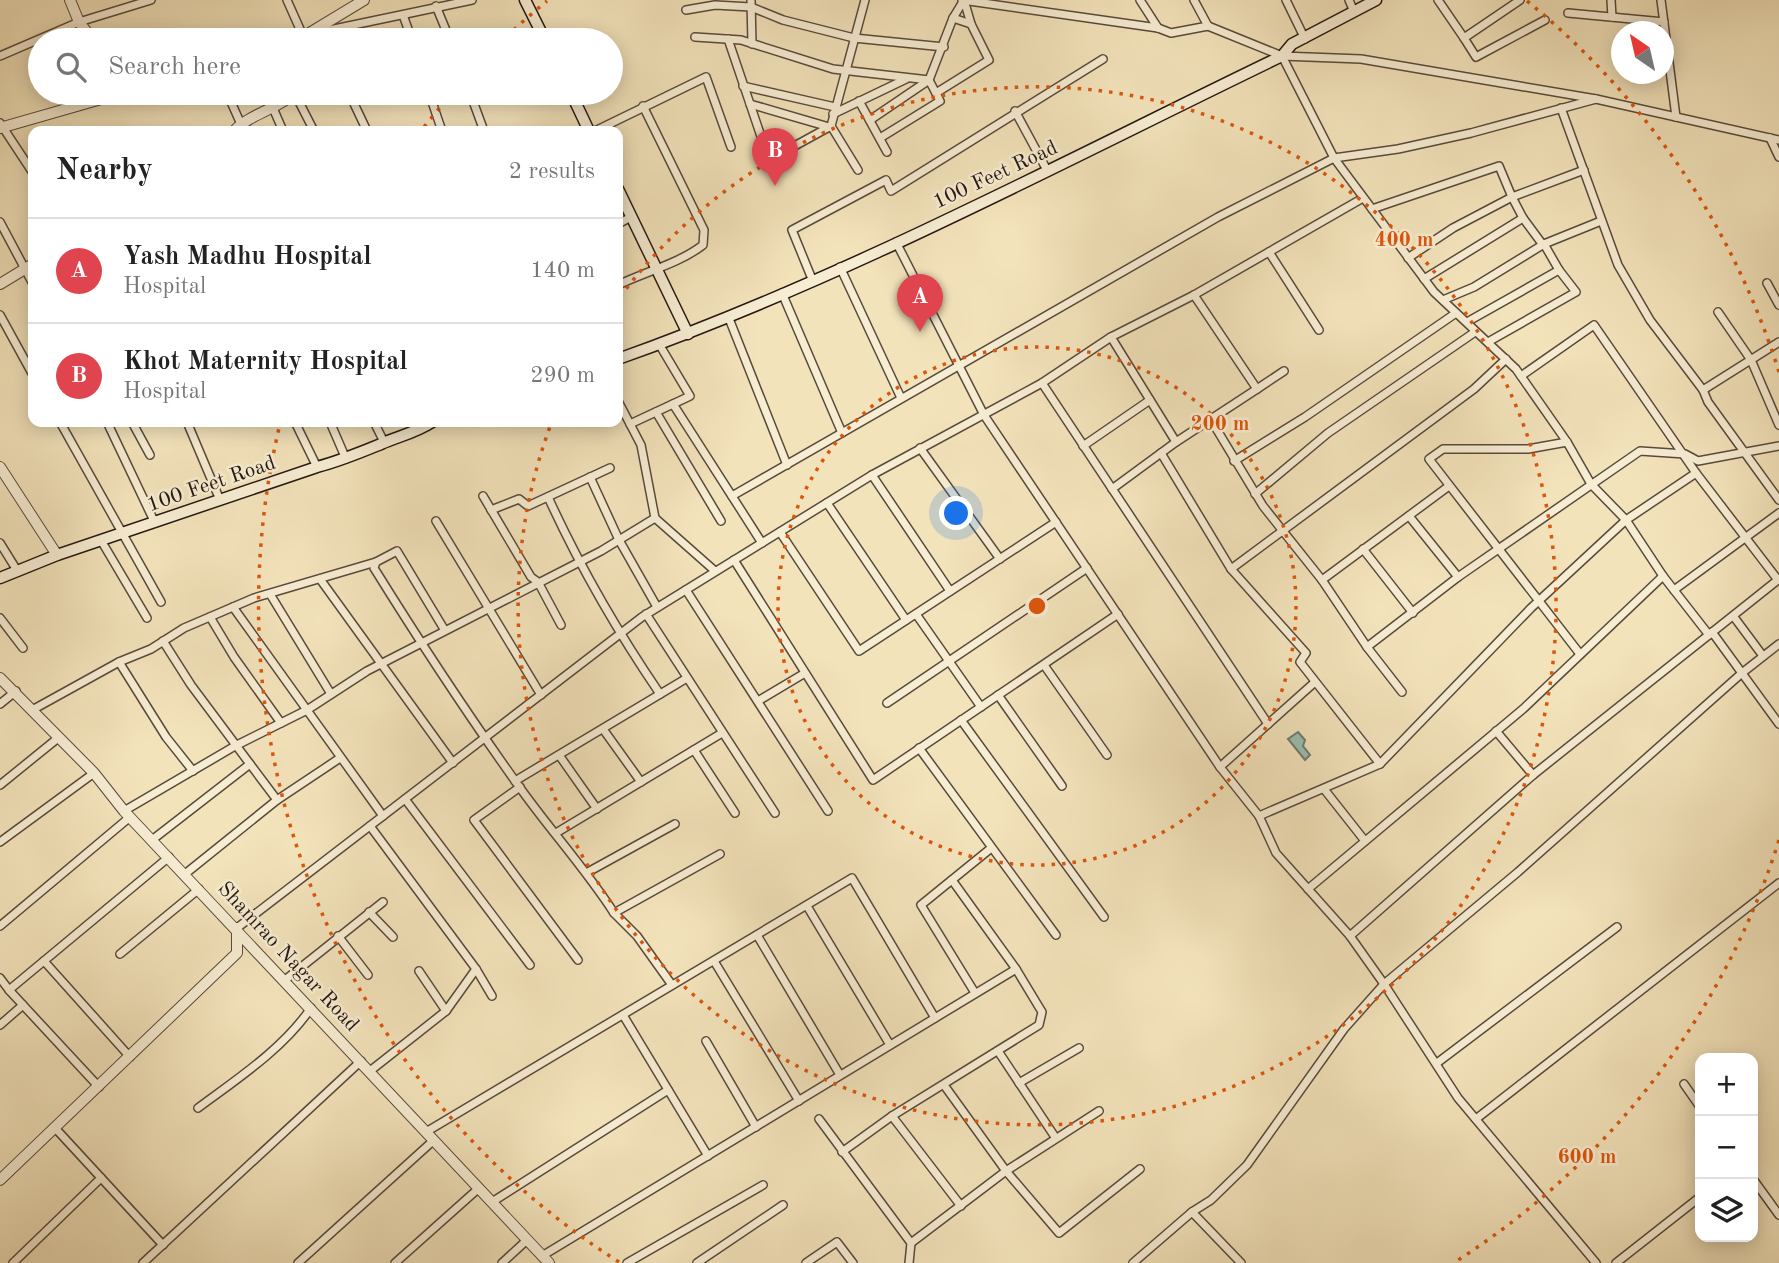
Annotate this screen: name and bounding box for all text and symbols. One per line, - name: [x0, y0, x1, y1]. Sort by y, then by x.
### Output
- north arrow: [1611, 21, 1674, 84]
- search box: [28, 28, 623, 105]
- icon: search: [52, 48, 90, 86]
- text: Search here: [108, 54, 241, 80]
- pin: B: [752, 128, 798, 186]
- street label: 100 Feet Road: [930, 137, 1061, 213]
- text: Nearby: [56, 156, 153, 186]
- text: 2 results: [509, 160, 595, 183]
- text: 400 m: [1374, 230, 1434, 251]
- text: Yash Madhu Hospital: [123, 244, 371, 270]
- text: A: [70, 259, 88, 282]
- text: 140 m: [530, 259, 595, 282]
- pin: A: [897, 274, 943, 332]
- text: Hospital: [123, 275, 206, 298]
- text: Khot Maternity Hospital: [123, 349, 408, 375]
- text: B: [71, 364, 87, 387]
- text: 290 m: [530, 364, 595, 387]
- text: Hospital: [123, 380, 206, 403]
- text: 200 m: [1190, 414, 1250, 435]
- street label: 100 Feet Road: [145, 453, 278, 516]
- your location: [939, 496, 973, 530]
- centre of rings: [1025, 594, 1049, 618]
- street label: Shamrao Nagar Road: [213, 878, 363, 1036]
- map controls: [1695, 1053, 1758, 1242]
- button: +: [1695, 1053, 1758, 1116]
- button: −: [1695, 1116, 1758, 1179]
- text: 600 m: [1557, 1147, 1617, 1168]
- button: layers: [1695, 1179, 1758, 1242]

